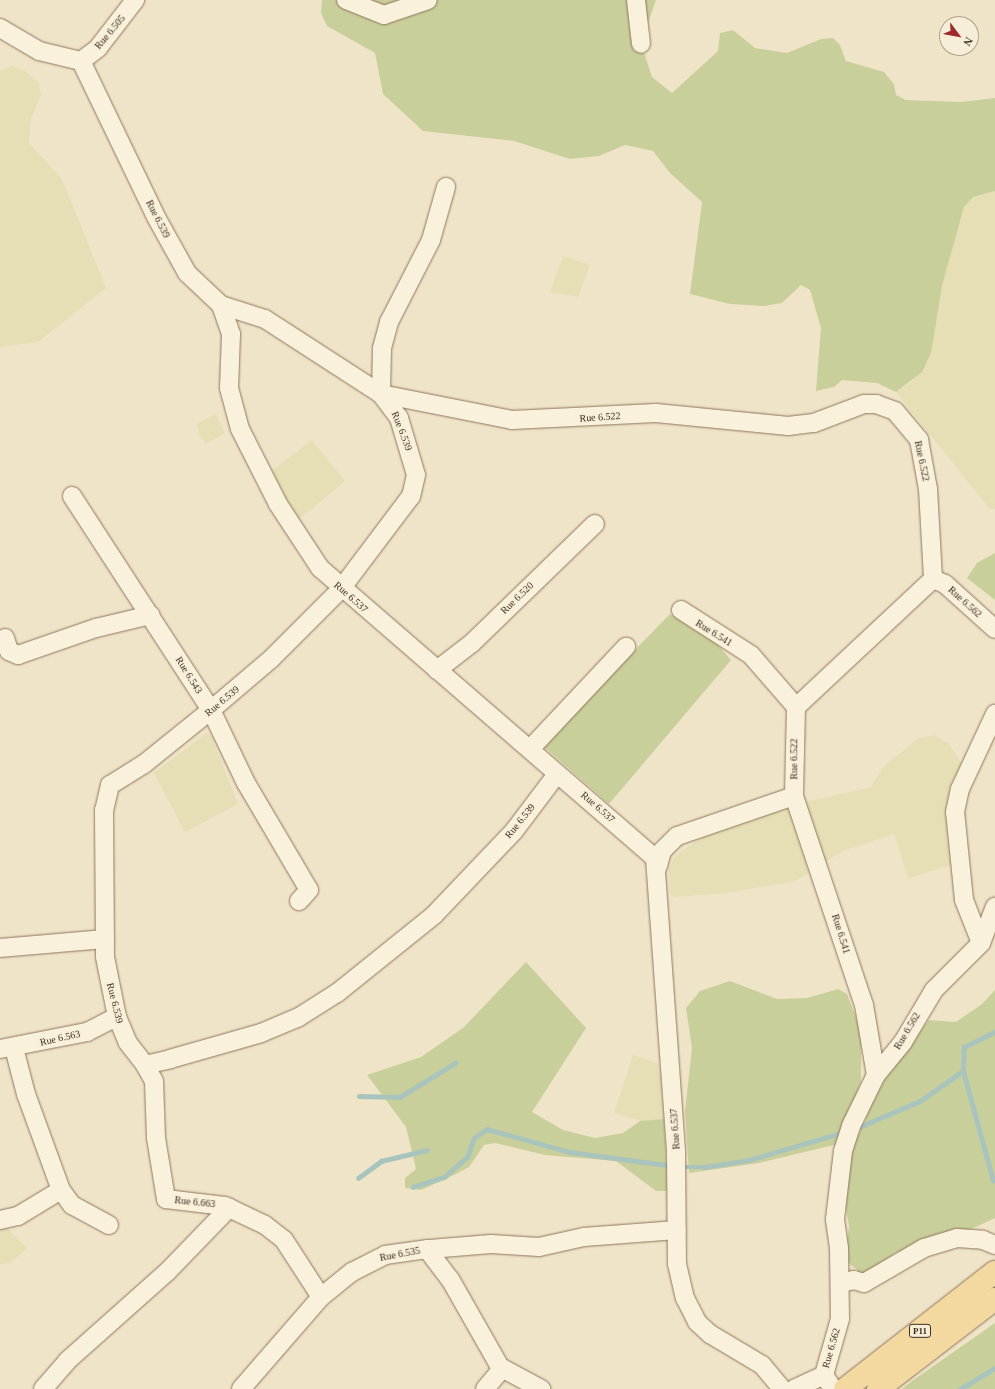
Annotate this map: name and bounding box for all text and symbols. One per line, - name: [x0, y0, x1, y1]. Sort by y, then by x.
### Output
- street label: Rue 6.505: [92, 12, 128, 52]
- north arrow: [939, 16, 979, 56]
- text: N: [961, 35, 976, 48]
- street label: Rue 6.539: [143, 198, 173, 240]
- street label: Rue 6.539: [389, 410, 415, 452]
- street label: Rue 6.522: [579, 410, 621, 424]
- street label: Rue 6.522: [912, 440, 932, 482]
- street label: Rue 6.537: [332, 579, 370, 615]
- street label: Rue 6.520: [498, 579, 536, 617]
- street label: Rue 6.562: [946, 584, 984, 620]
- street label: Rue 6.541: [693, 617, 735, 649]
- street label: Rue 6.543: [173, 654, 205, 696]
- street label: Rue 6.539: [202, 683, 242, 719]
- street label: Rue 6.522: [788, 738, 800, 780]
- street label: Rue 6.537: [579, 789, 617, 825]
- street label: Rue 6.539: [502, 801, 538, 841]
- street label: Rue 6.541: [829, 913, 853, 955]
- street label: Rue 6.539: [104, 982, 126, 1024]
- street label: Rue 6.562: [891, 1010, 923, 1052]
- street label: Rue 6.563: [39, 1028, 81, 1048]
- street label: Rue 6.537: [668, 1108, 682, 1150]
- street label: Rue 6.663: [174, 1194, 216, 1210]
- street label: Rue 6.535: [379, 1244, 421, 1264]
- road number: P11: [908, 1324, 932, 1338]
- street label: Rue 6.562: [820, 1327, 842, 1369]

